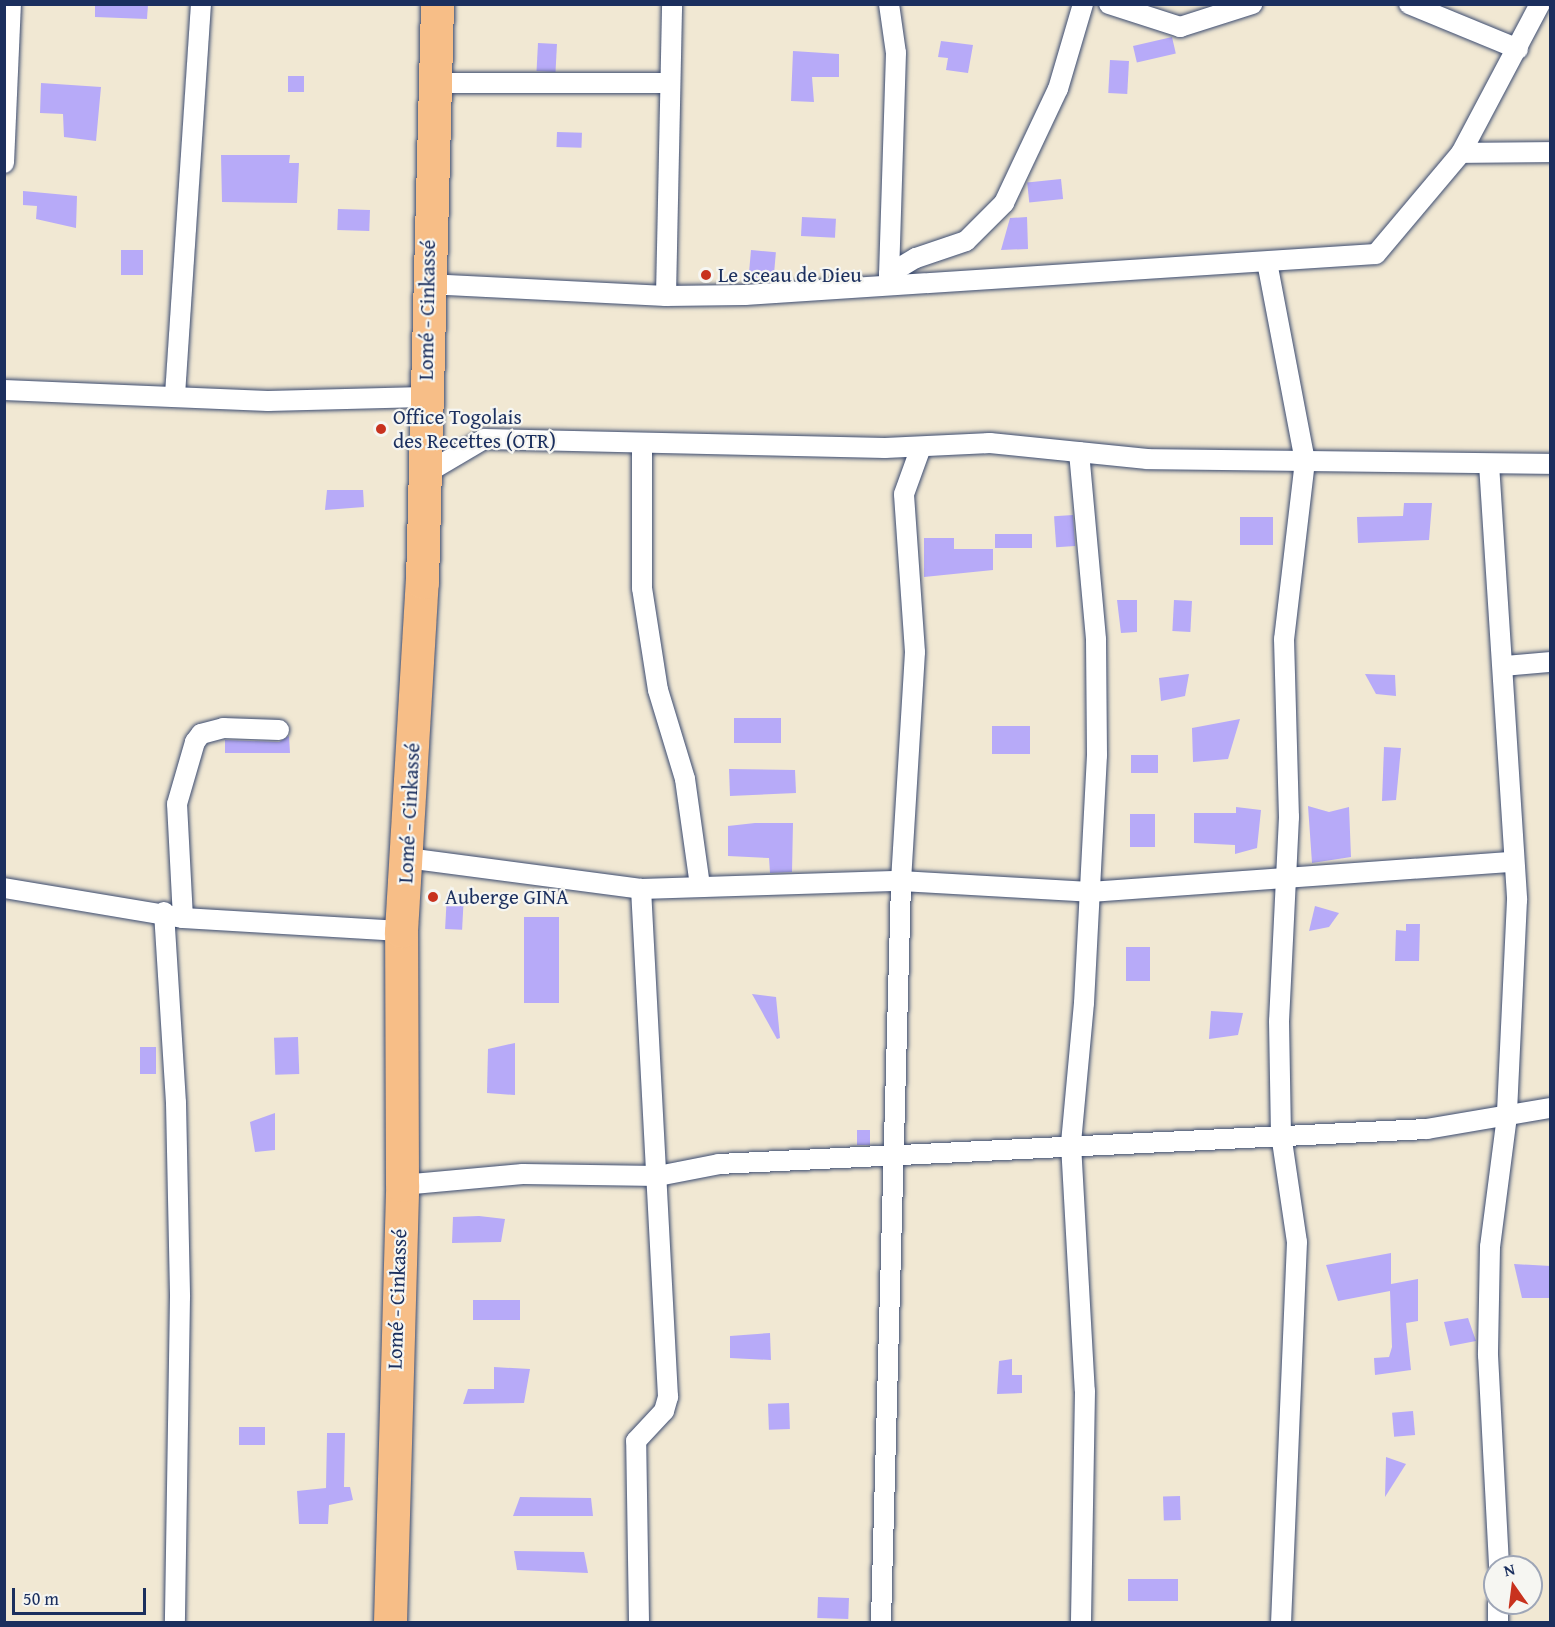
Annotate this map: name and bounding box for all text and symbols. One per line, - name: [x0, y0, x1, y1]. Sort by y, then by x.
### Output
- street label: Lomé - Cinkassé: [413, 239, 441, 381]
- place label: Le sceau de Dieu: [718, 262, 862, 288]
- marker: Le sceau de Dieu: [699, 268, 713, 282]
- place label: Office Togolais des Recettes (OTR): [393, 404, 556, 454]
- marker: Office Togolais des Recettes (OTR): [374, 422, 388, 436]
- street label: Lomé - Cinkassé: [393, 742, 425, 884]
- place label: Auberge GINA: [445, 884, 569, 910]
- marker: Auberge GINA: [426, 890, 440, 904]
- street label: Lomé - Cinkassé: [382, 1228, 412, 1370]
- north arrow: [1483, 1555, 1543, 1615]
- text: N: [1501, 1557, 1517, 1582]
- scale bar: [15, 1576, 148, 1614]
- text: 50 m: [23, 1585, 59, 1612]

